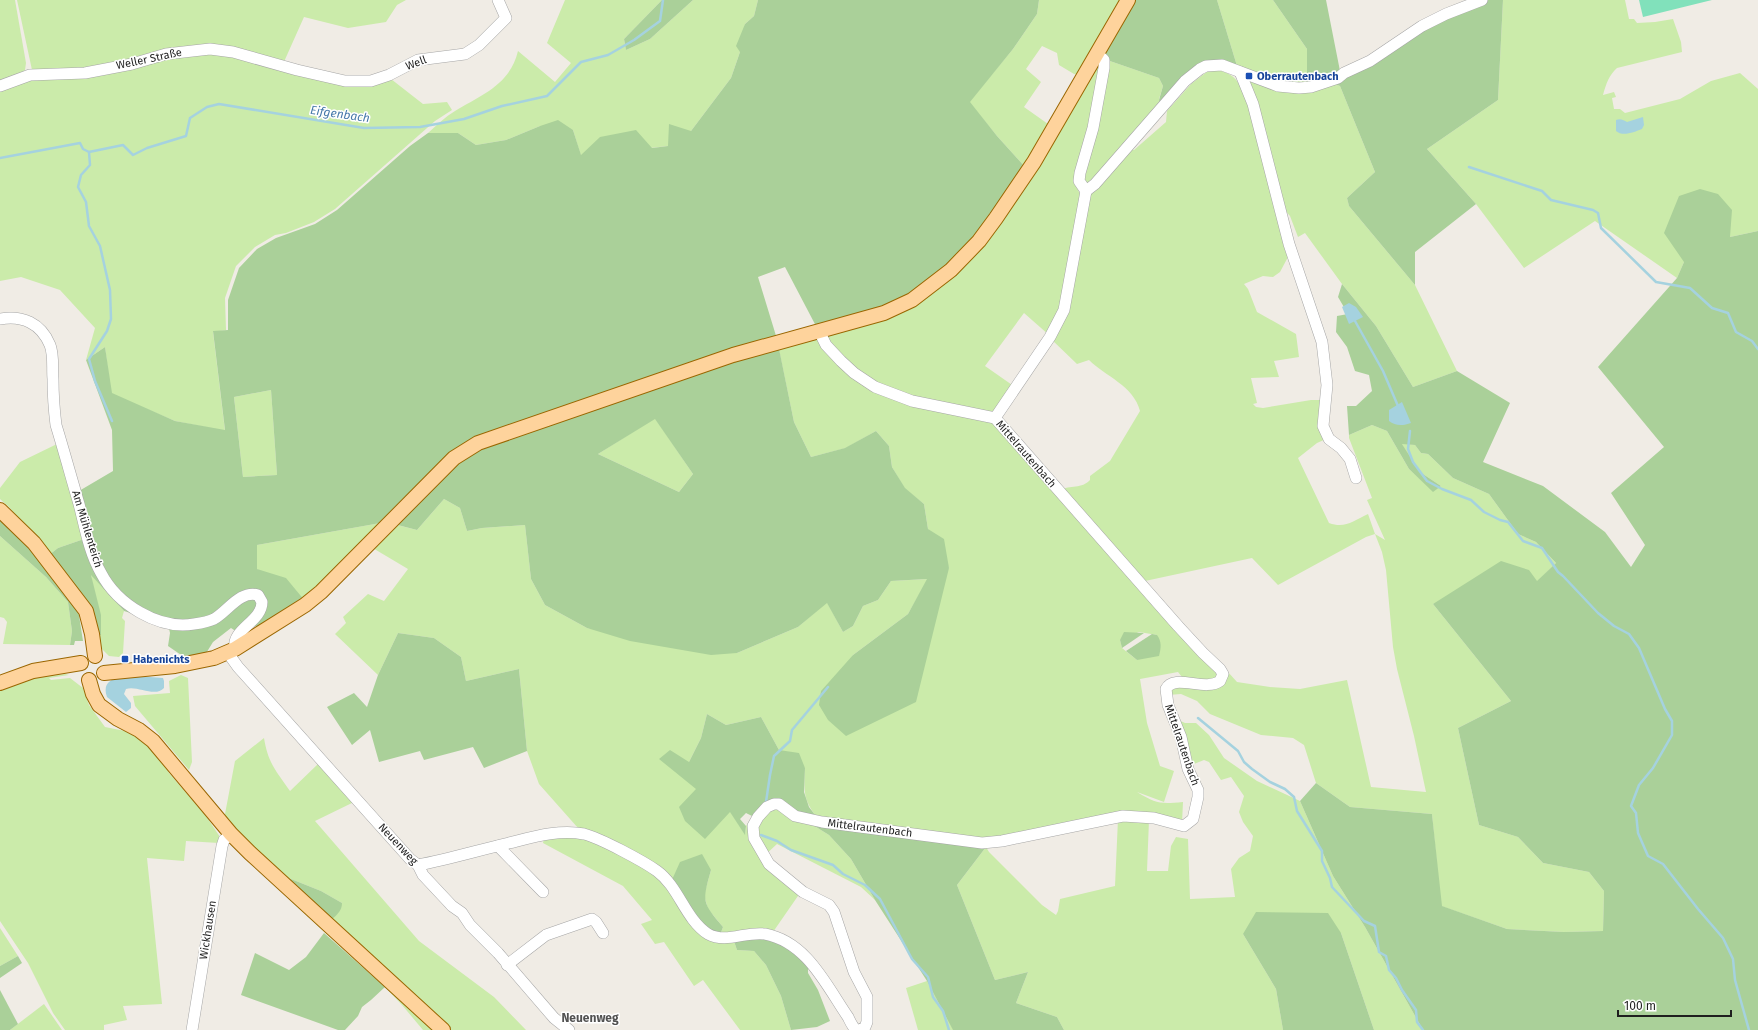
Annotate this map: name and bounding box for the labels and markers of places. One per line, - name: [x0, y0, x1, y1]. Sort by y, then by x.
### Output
- place label: Oberrautenbach: [1257, 70, 1339, 83]
- marker: Oberrautenbach: [1244, 71, 1254, 81]
- place label: Habenichts: [133, 653, 190, 666]
- marker: Habenichts: [120, 654, 130, 664]

